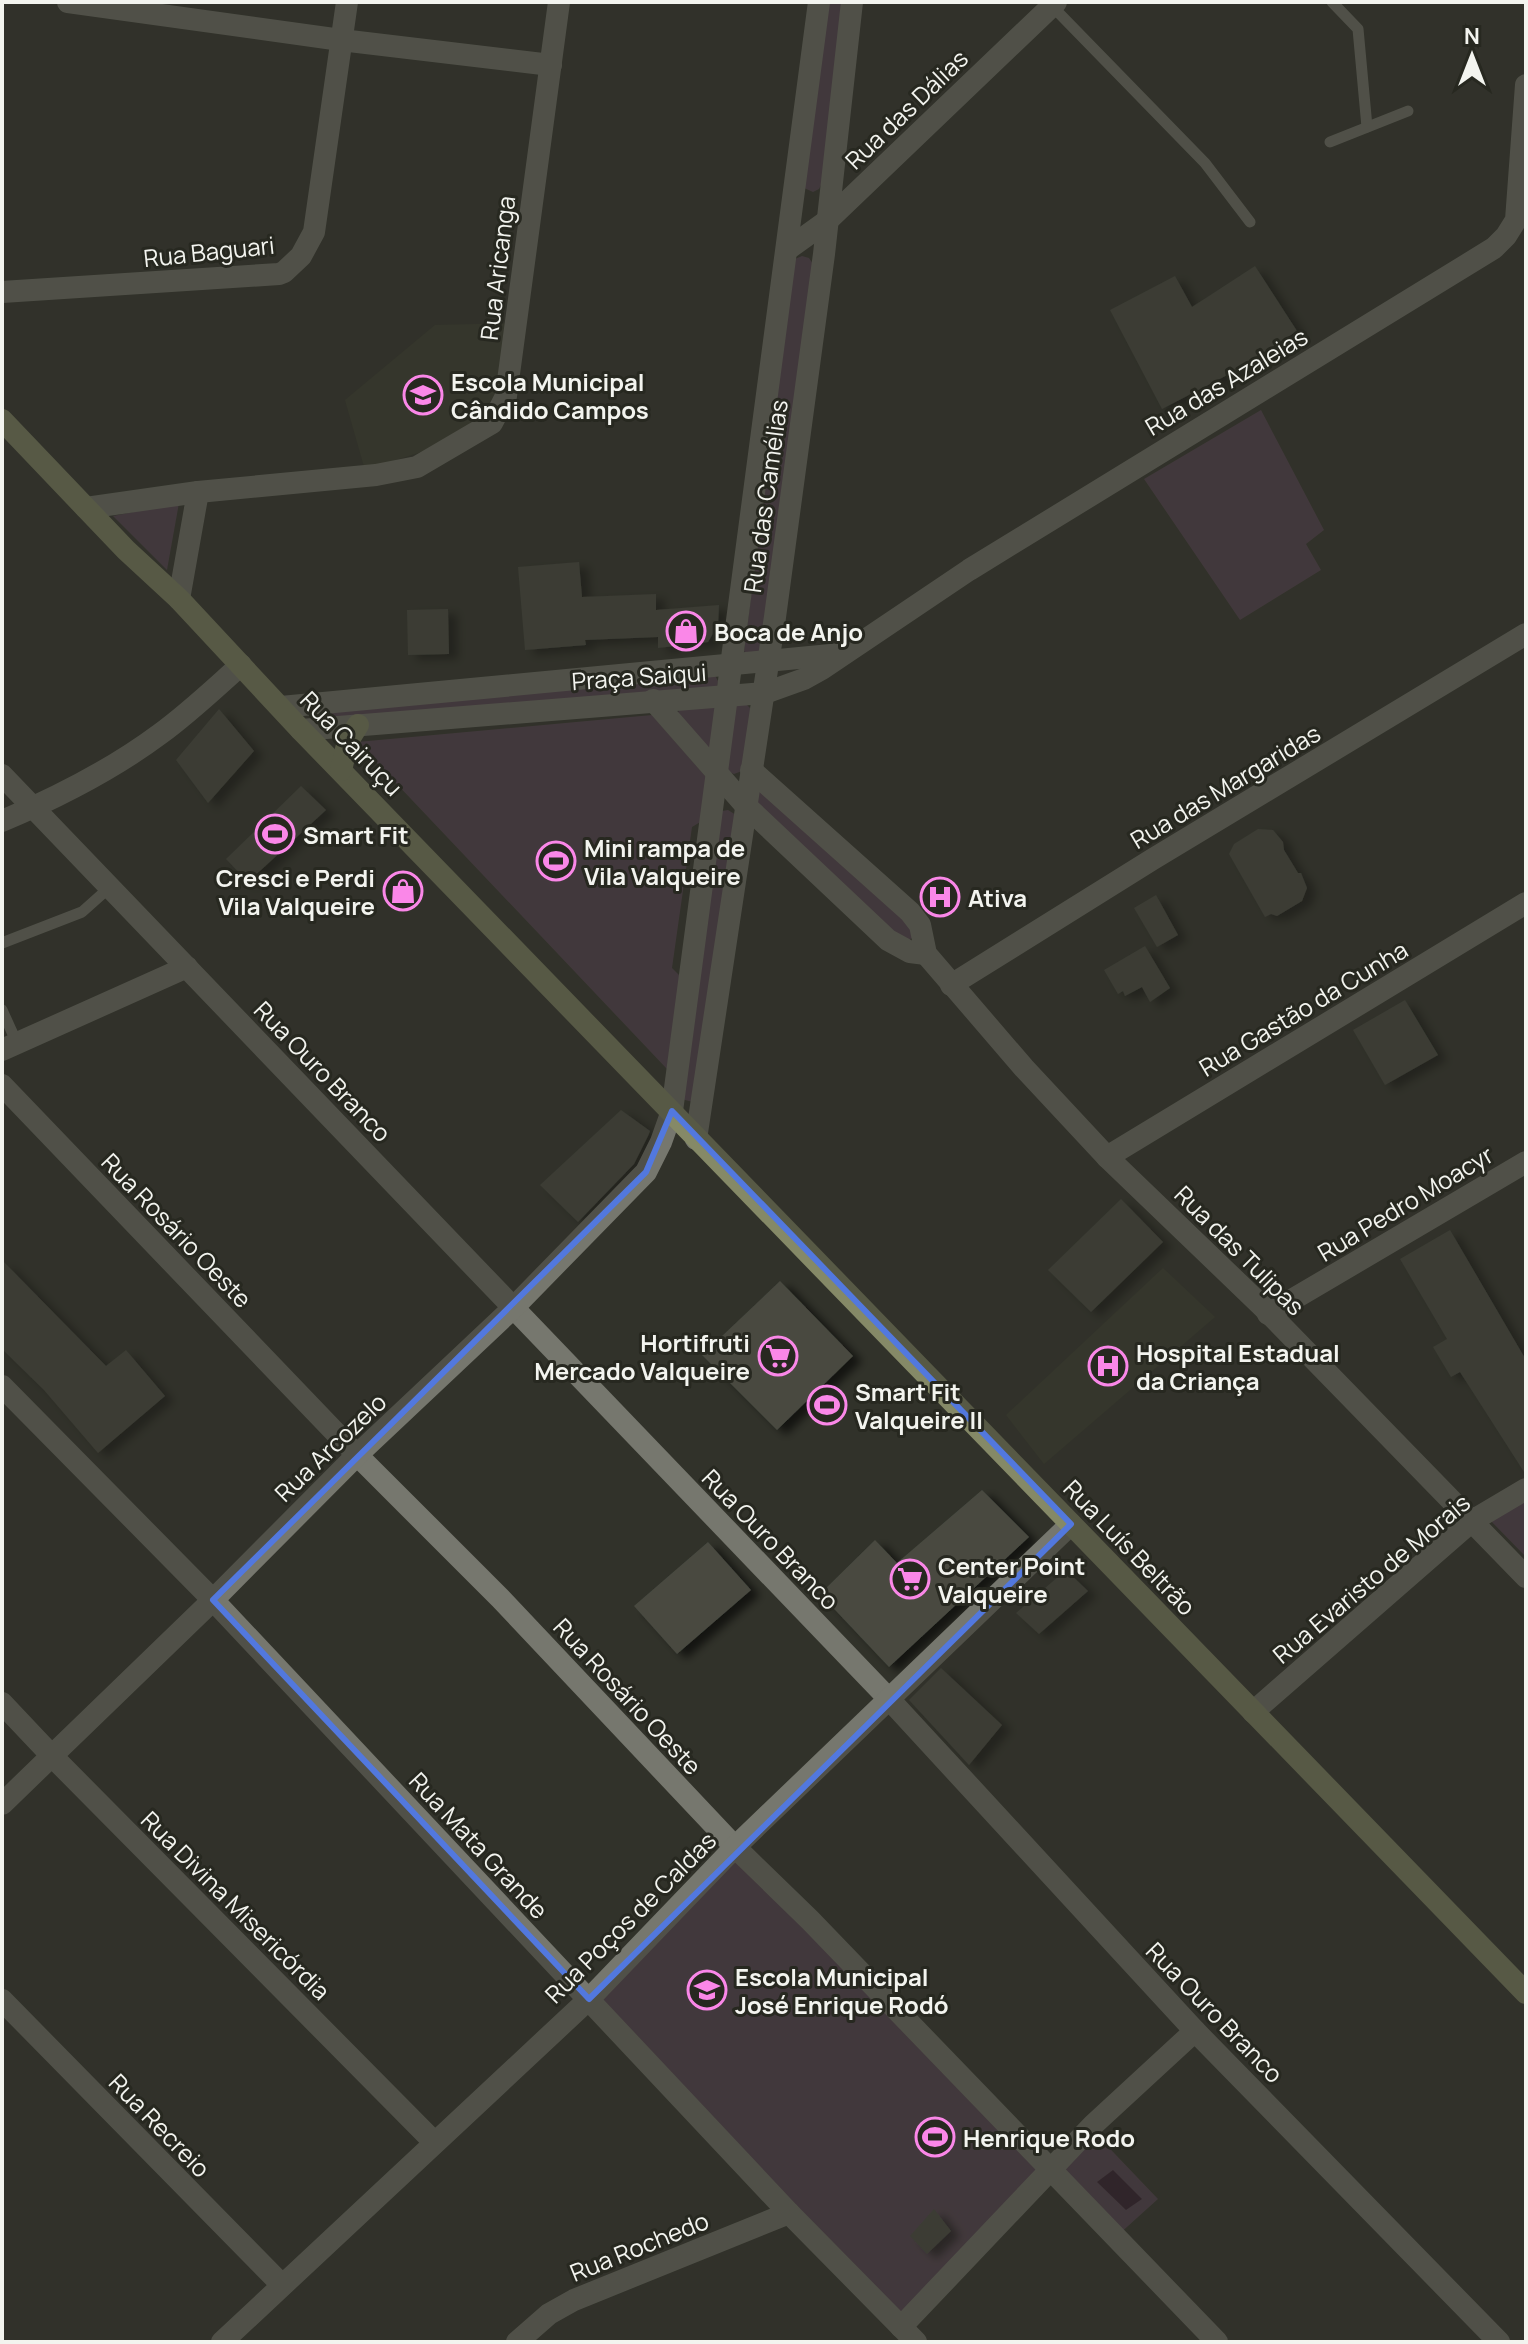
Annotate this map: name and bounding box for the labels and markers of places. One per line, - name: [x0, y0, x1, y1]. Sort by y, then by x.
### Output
- place label: Escola Municipal Cândido Campos: [451, 365, 649, 426]
- school or university icon: Escola Municipal Cândido Campos: [402, 374, 444, 416]
- shop icon: Boca de Anjo: [665, 610, 707, 652]
- place label: Boca de Anjo: [714, 615, 863, 648]
- sports icon: Smart Fit: [254, 813, 296, 855]
- place label: Smart Fit: [303, 818, 409, 851]
- place label: Mini rampa de Vila Valqueire: [584, 831, 745, 892]
- sports icon: Mini rampa de Vila Valqueire: [535, 840, 577, 882]
- place label: Cresci e Perdi Vila Valqueire: [216, 861, 375, 922]
- shop icon: Cresci e Perdi Vila Valqueire: [382, 870, 424, 912]
- hospital icon: Ativa: [919, 876, 961, 918]
- place label: Ativa: [968, 881, 1027, 914]
- place label: Hortifruti Mercado Valqueire: [534, 1326, 750, 1387]
- supermarket icon: Hortifruti Mercado Valqueire: [757, 1335, 799, 1377]
- place label: Hospital Estadual da Criança: [1136, 1336, 1340, 1397]
- hospital icon: Hospital Estadual da Criança: [1087, 1345, 1129, 1387]
- place label: Smart Fit Valqueire II: [855, 1375, 983, 1436]
- sports icon: Smart Fit Valqueire II: [806, 1384, 848, 1426]
- place label: Center Point Valqueire: [938, 1549, 1085, 1610]
- supermarket icon: Center Point Valqueire: [889, 1558, 931, 1600]
- place label: Escola Municipal José Enrique Rodó: [735, 1960, 949, 2021]
- school or university icon: Escola Municipal José Enrique Rodó: [686, 1969, 728, 2011]
- sports icon: Henrique Rodo: [914, 2116, 956, 2158]
- place label: Henrique Rodo: [963, 2121, 1135, 2154]

